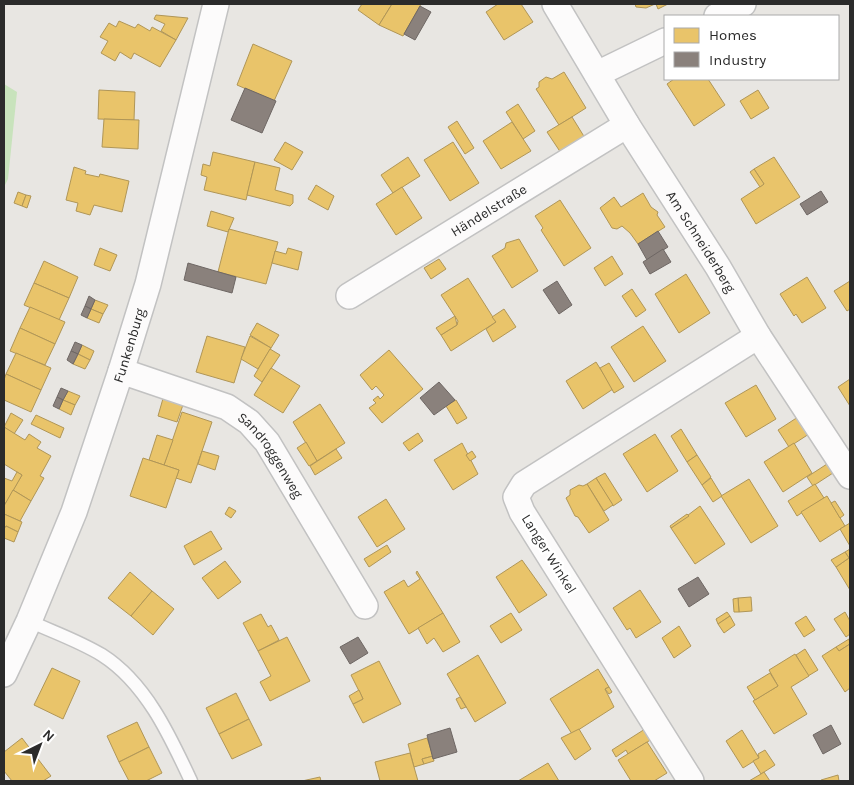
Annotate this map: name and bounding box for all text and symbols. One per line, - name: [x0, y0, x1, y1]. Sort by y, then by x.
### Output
- legend: [664, 15, 839, 80]
- text: Homes: [709, 26, 757, 44]
- text: Industry: [709, 51, 766, 69]
- street label: Händelstraße: [448, 180, 530, 240]
- street label: Am Schneiderberg: [663, 187, 740, 296]
- street label: Funkenburg: [109, 306, 149, 385]
- street label: Sandroggenweg: [234, 408, 307, 501]
- street label: Langer Winkel: [518, 511, 580, 597]
- north arrow: [15, 720, 65, 770]
- text: N: [39, 726, 58, 745]

